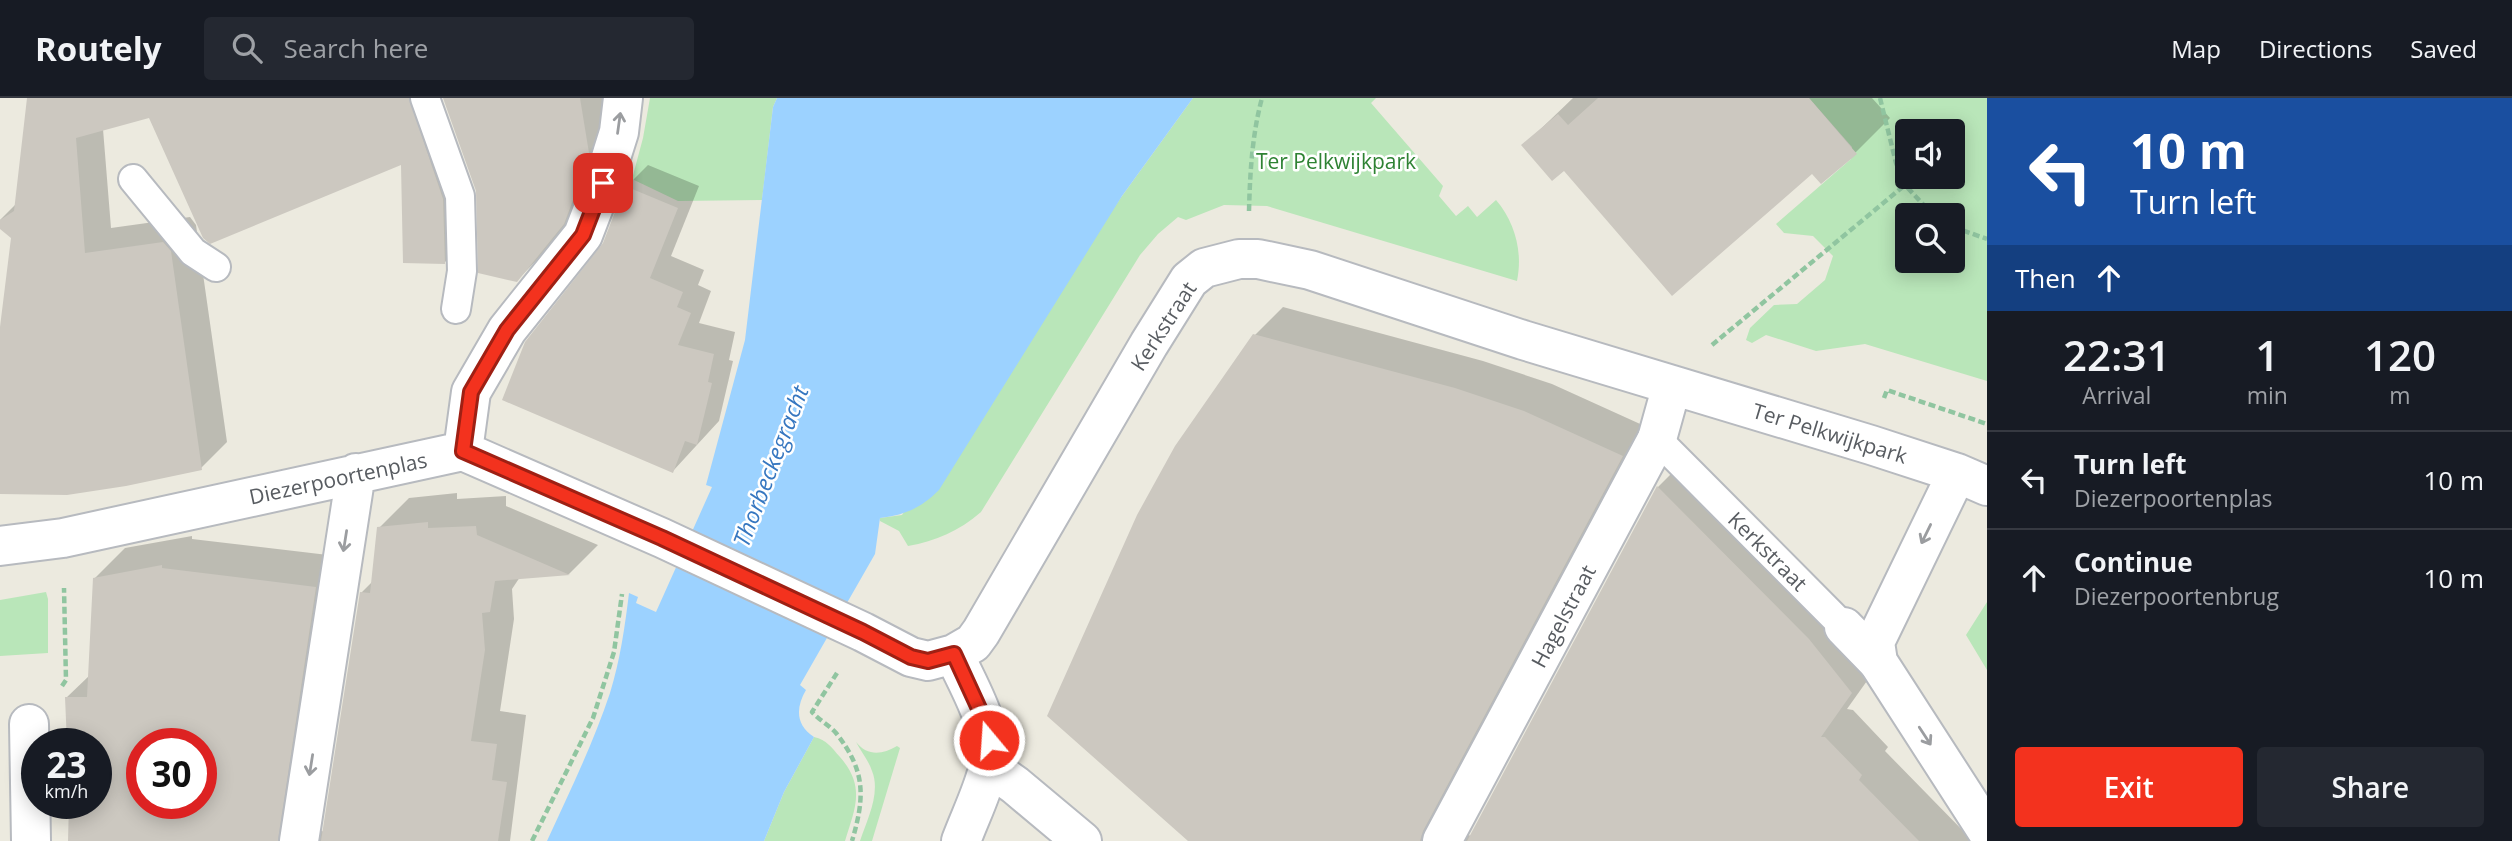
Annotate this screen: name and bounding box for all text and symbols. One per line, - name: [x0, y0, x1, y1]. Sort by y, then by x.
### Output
- search box: [204, 17, 694, 80]
- text: Routely: [35, 26, 162, 71]
- icon: search: [228, 29, 266, 67]
- text: Search here: [284, 30, 428, 66]
- text: Map: [2171, 32, 2221, 65]
- text: Directions: [2259, 32, 2372, 65]
- text: Saved: [2410, 32, 2477, 65]
- one-way arrow: [613, 112, 626, 135]
- text: 10 m: [2130, 117, 2247, 183]
- map controls: [1895, 119, 1965, 273]
- button: sound: [1895, 119, 1965, 189]
- icon: left: [2015, 126, 2106, 217]
- park label: Ter Pelkwijkpark: [1256, 147, 1416, 175]
- pin: [573, 153, 633, 213]
- icon: arrive: [584, 164, 622, 202]
- text: Turn left: [2130, 180, 2256, 223]
- button: search: [1895, 203, 1965, 273]
- icon: ahead: [2090, 259, 2128, 297]
- text: Then: [2015, 260, 2076, 296]
- street label: Kerkstraat: [1124, 276, 1202, 376]
- text: 22:31: [2063, 326, 2171, 383]
- text: 1: [2255, 326, 2279, 383]
- text: 120: [2364, 326, 2436, 383]
- text: Arrival: [2082, 379, 2151, 411]
- text: min: [2247, 379, 2288, 411]
- text: m: [2389, 379, 2411, 411]
- water label: Thorbeckegracht: [725, 380, 816, 551]
- street label: Ter Pelkwijkpark: [1749, 396, 1911, 470]
- street label: Diezerpoortenplas: [246, 445, 430, 511]
- text: Turn left: [2074, 446, 2186, 482]
- icon: left: [2015, 461, 2053, 499]
- text: 10 m: [2423, 462, 2484, 498]
- text: Diezerpoortenplas: [2074, 482, 2273, 514]
- street label: Kerkstraat: [1722, 505, 1814, 597]
- one-way arrow: [1919, 523, 1933, 544]
- one-way arrow: [339, 529, 352, 551]
- text: Continue: [2074, 544, 2193, 580]
- icon: ahead: [2015, 559, 2053, 597]
- street label: Hagelstraat: [1524, 560, 1602, 672]
- text: 10 m: [2423, 560, 2484, 596]
- text: Diezerpoortenbrug: [2074, 580, 2279, 612]
- position arrow: [952, 703, 1026, 777]
- one-way arrow: [1919, 725, 1933, 745]
- speed limit sign: 30: [126, 728, 217, 819]
- text: 23: [46, 741, 87, 788]
- button: Exit: [2015, 747, 2243, 827]
- button: Share: [2257, 747, 2484, 827]
- one-way arrow: [304, 753, 317, 776]
- text: km/h: [45, 779, 88, 803]

